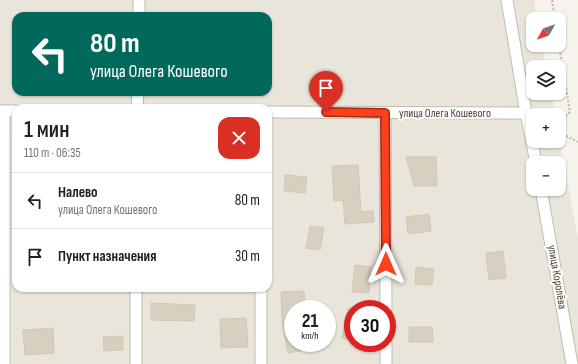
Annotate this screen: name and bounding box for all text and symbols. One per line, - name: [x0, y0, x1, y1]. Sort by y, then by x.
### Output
- north arrow: [526, 12, 566, 52]
- map controls: [526, 12, 566, 196]
- text: 80 m: [90, 27, 139, 60]
- icon: left: [24, 28, 76, 80]
- button: layers: [526, 60, 566, 100]
- text: улица Олега Кошевого: [90, 61, 228, 82]
- pin: [309, 71, 343, 112]
- icon: arrive: [315, 77, 337, 99]
- street label: улица Олега Кошевого: [399, 106, 491, 121]
- button: +: [526, 108, 566, 148]
- text: 1 мин: [24, 115, 69, 144]
- button: close: [218, 117, 260, 159]
- text: 110 m · 06:35: [24, 145, 81, 161]
- button: −: [526, 156, 566, 196]
- text: Налево: [58, 183, 98, 202]
- icon: left: [24, 190, 46, 212]
- text: 80 m: [235, 191, 260, 210]
- text: улица Олега Кошевого: [58, 202, 158, 218]
- position arrow: [365, 243, 407, 285]
- street label: улица Королёва: [544, 244, 570, 311]
- icon: arrive: [24, 246, 46, 268]
- text: Пункт назначения: [58, 247, 156, 266]
- text: 30 m: [235, 247, 260, 266]
- speed limit sign: 30: [344, 300, 396, 352]
- text: 21: [302, 309, 318, 333]
- text: km/h: [301, 330, 319, 342]

